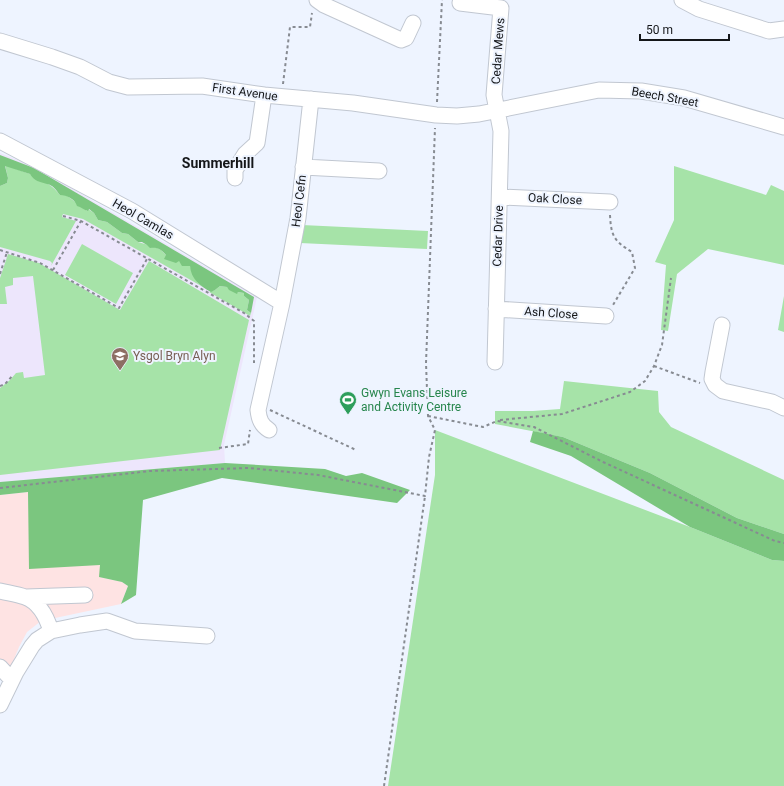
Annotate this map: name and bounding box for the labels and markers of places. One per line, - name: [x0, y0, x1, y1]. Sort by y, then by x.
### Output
- school or university icon: Ysgol Bryn Alyn: [110, 346, 130, 371]
- place label: Ysgol Bryn Alyn: [133, 349, 216, 363]
- place label: Gwyn Evans Leisure and Activity Centre: [361, 386, 467, 414]
- sports icon: Gwyn Evans Leisure and Activity Centre: [338, 390, 358, 415]

